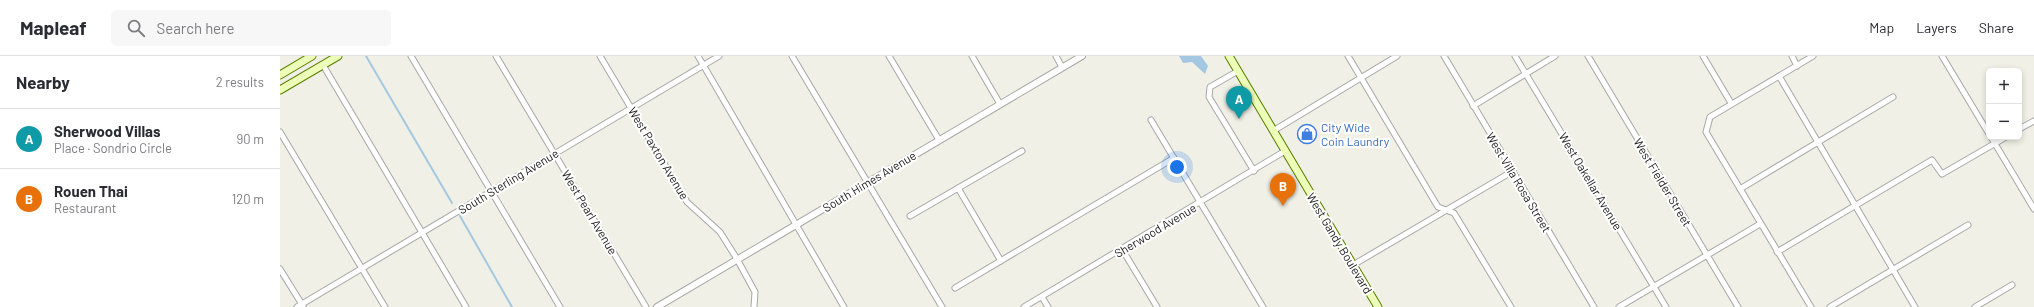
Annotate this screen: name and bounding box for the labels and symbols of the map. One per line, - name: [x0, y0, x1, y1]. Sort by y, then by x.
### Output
- pin: A: [1226, 86, 1252, 119]
- street label: West Paxton Avenue: [626, 104, 692, 202]
- place label: City Wide Coin Laundry: [1321, 120, 1390, 148]
- shop icon: City Wide Coin Laundry: [1296, 123, 1318, 145]
- street label: West Villa Rosa Street: [1484, 130, 1554, 234]
- street label: West Oakellar Avenue: [1556, 130, 1626, 232]
- street label: West Fielder Street: [1631, 135, 1695, 229]
- street label: South Sterling Avenue: [455, 146, 561, 216]
- street label: South Himes Avenue: [820, 148, 918, 214]
- your location: [1167, 157, 1187, 177]
- street label: West Pearl Avenue: [559, 167, 621, 257]
- pin: B: [1270, 173, 1296, 206]
- street label: West Gandy Boulevard: [1304, 190, 1376, 296]
- street label: Sherwood Avenue: [1111, 200, 1199, 260]

